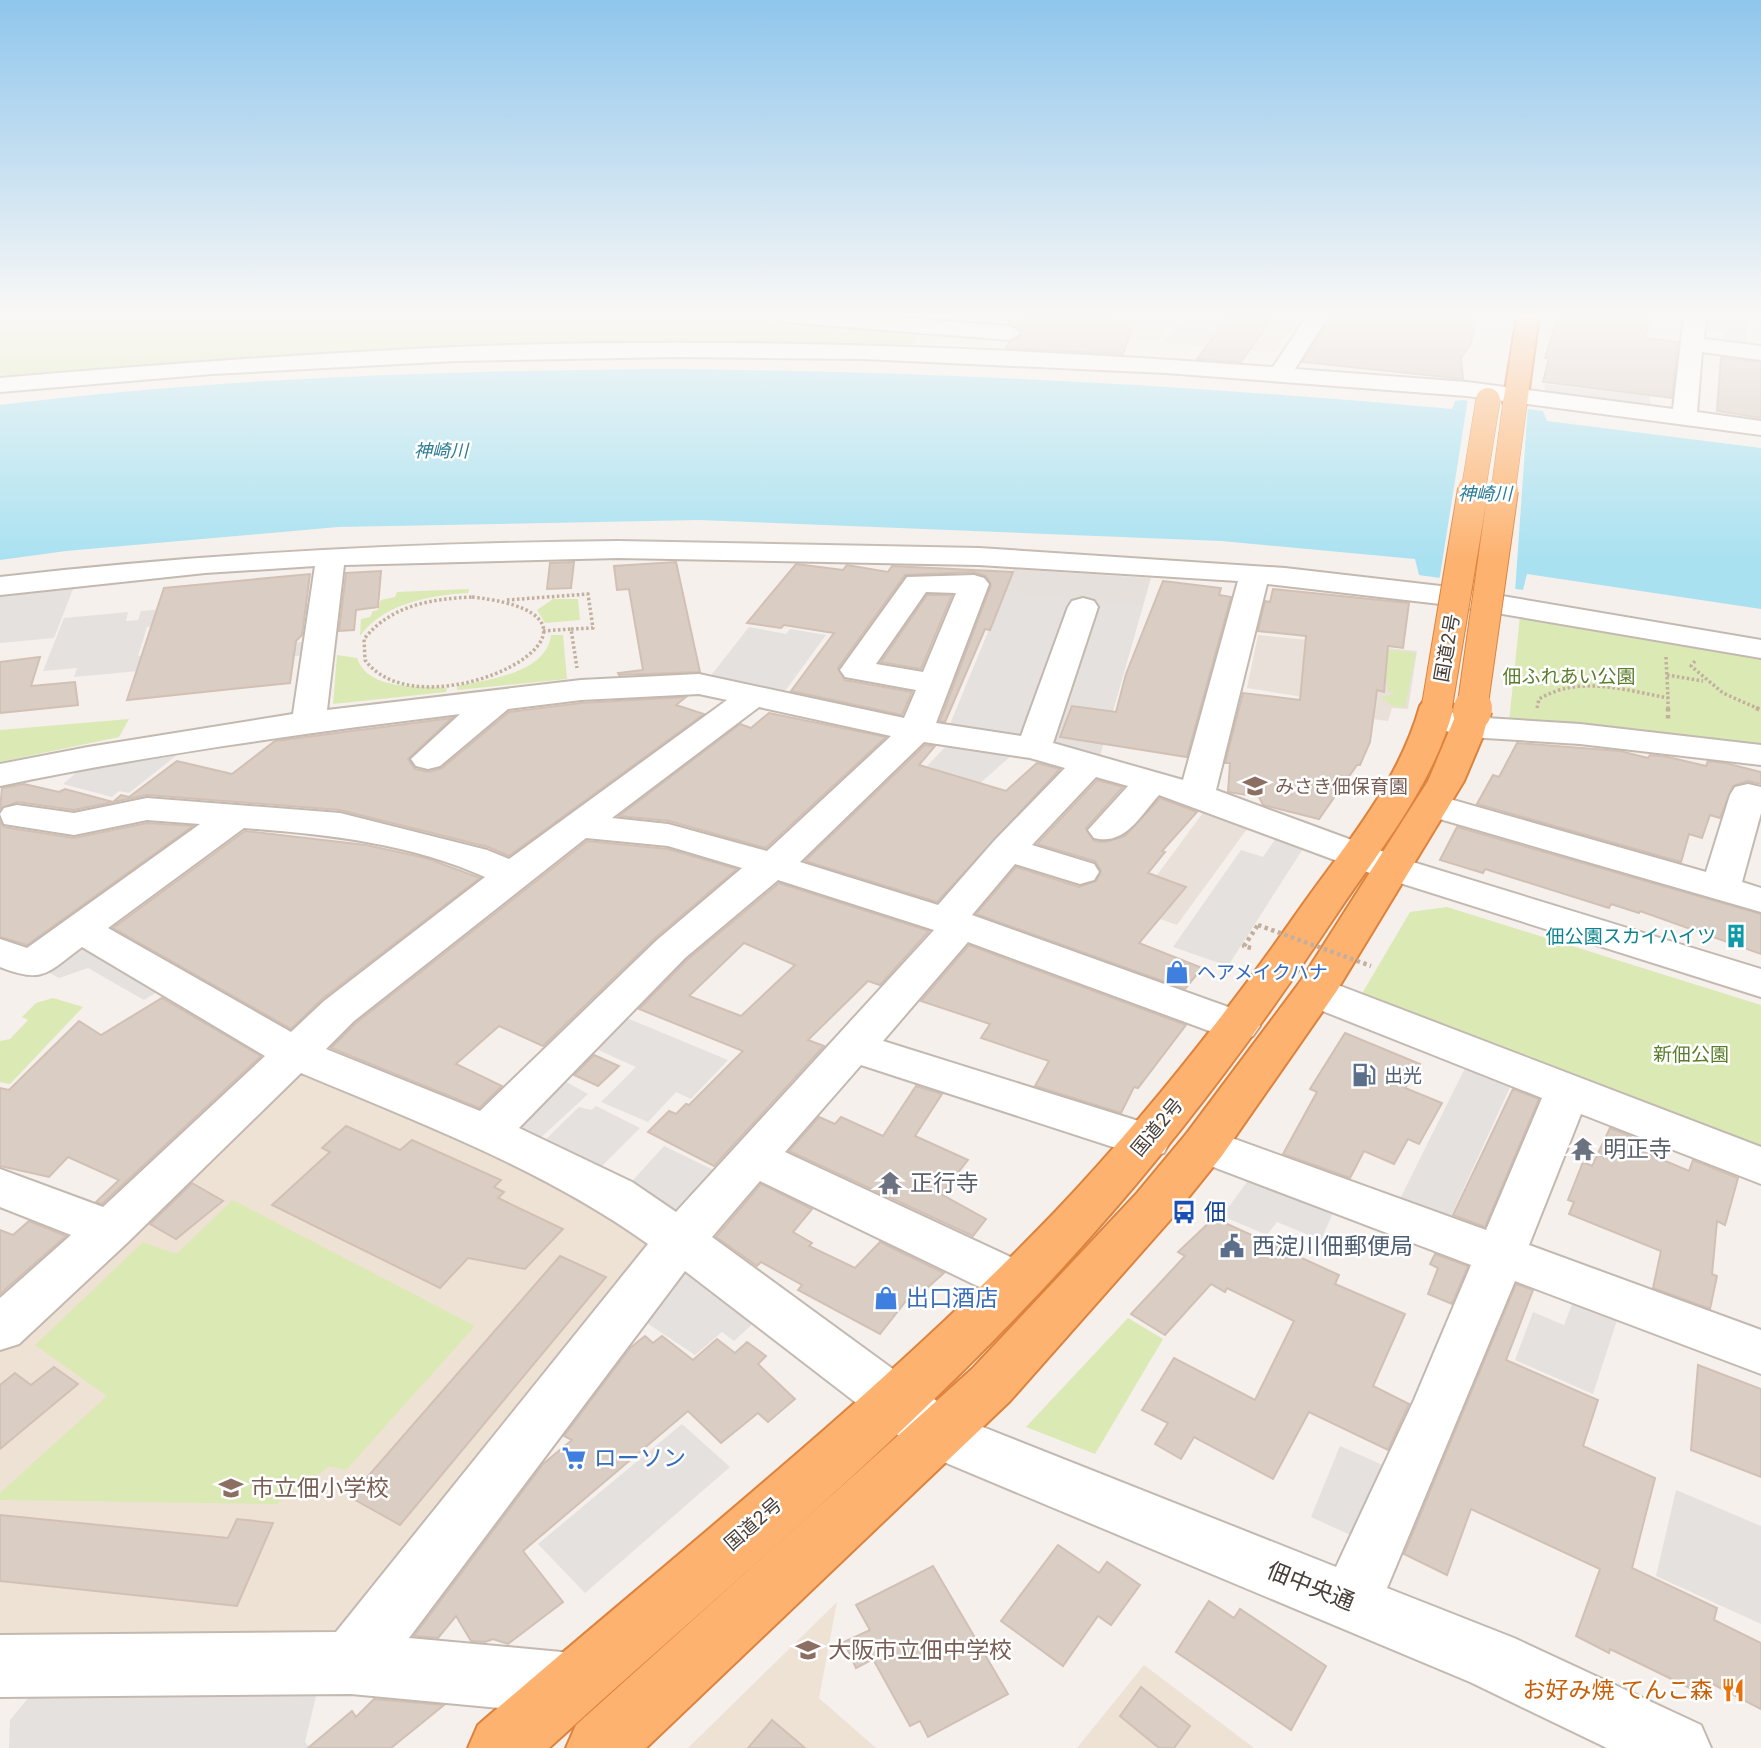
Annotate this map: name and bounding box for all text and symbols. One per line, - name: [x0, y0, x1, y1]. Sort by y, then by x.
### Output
- water label: 神崎川: [414, 440, 470, 461]
- water label: 神崎川: [1458, 483, 1514, 504]
- street label: 国道2号: [1430, 612, 1464, 684]
- park label: 佃ふれあい公園: [1502, 665, 1636, 688]
- school or university icon: みさき佃保育園: [1241, 772, 1269, 800]
- place label: みさき佃保育園: [1275, 775, 1408, 798]
- building icon: 佃公園スカイハイツ: [1722, 922, 1750, 950]
- place label: 佃公園スカイハイツ: [1546, 925, 1716, 948]
- shop icon: ヘアメイクハナ: [1163, 958, 1191, 986]
- place label: ヘアメイクハナ: [1197, 961, 1328, 984]
- park label: 新佃公園: [1653, 1043, 1729, 1066]
- fuel station icon: 出光: [1350, 1061, 1378, 1089]
- place label: 出光: [1384, 1064, 1422, 1087]
- street label: 国道2号: [1126, 1093, 1188, 1161]
- temple icon: 明正寺: [1569, 1135, 1597, 1163]
- place label: 明正寺: [1603, 1135, 1672, 1163]
- temple icon: 正行寺: [876, 1169, 904, 1197]
- place label: 正行寺: [910, 1169, 979, 1197]
- bus stop icon: 佃: [1170, 1198, 1198, 1226]
- place label: 佃: [1204, 1198, 1227, 1226]
- public building icon: 西淀川佃郵便局: [1218, 1232, 1246, 1260]
- place label: 西淀川佃郵便局: [1252, 1232, 1413, 1260]
- shop icon: 出口酒店: [872, 1284, 900, 1312]
- place label: 出口酒店: [906, 1284, 998, 1312]
- supermarket icon: ローソン: [560, 1444, 588, 1472]
- place label: ローソン: [594, 1444, 686, 1472]
- school or university icon: 市立佃小学校: [217, 1474, 245, 1502]
- place label: 市立佃小学校: [251, 1474, 389, 1502]
- street label: 国道2号: [720, 1493, 786, 1555]
- street label: 佃中央通: [1263, 1556, 1359, 1616]
- school or university icon: 大阪市立佃中学校: [794, 1636, 822, 1664]
- place label: 大阪市立佃中学校: [828, 1636, 1012, 1664]
- place label: お好み焼 てんこ森: [1523, 1676, 1713, 1704]
- restaurant icon: お好み焼 てんこ森: [1719, 1676, 1747, 1704]

